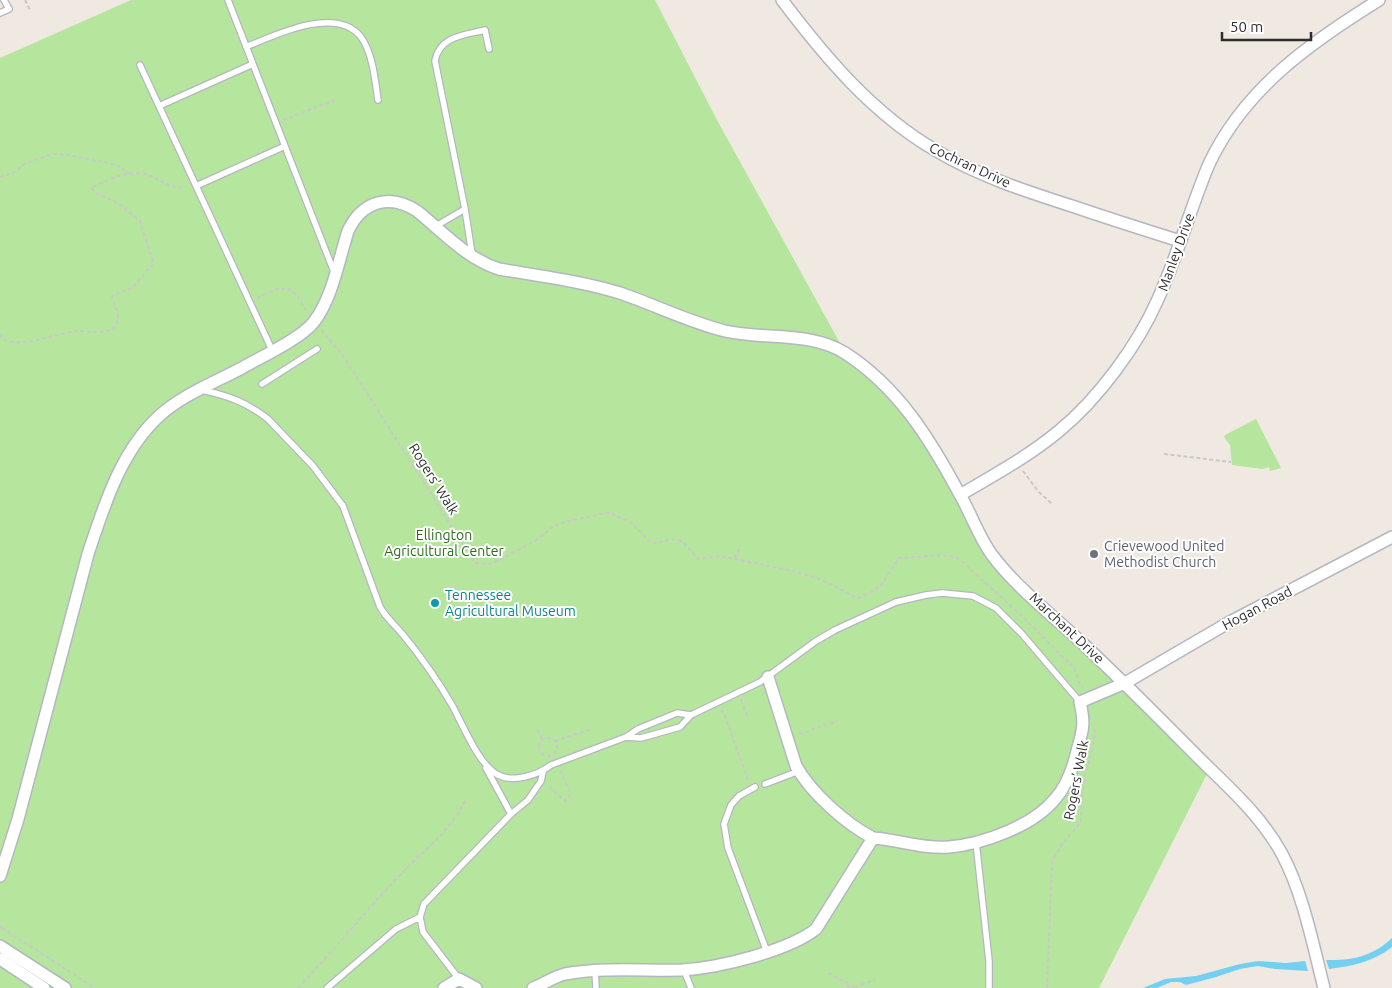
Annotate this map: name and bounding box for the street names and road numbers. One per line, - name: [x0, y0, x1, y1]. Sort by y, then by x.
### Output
- street label: Cochran Drive: [927, 139, 1013, 191]
- street label: Manley Drive: [1154, 211, 1198, 293]
- street label: Rogers’ Walk: [406, 440, 462, 518]
- street label: Hogan Road: [1219, 583, 1295, 633]
- street label: Marchant Drive: [1026, 589, 1108, 667]
- street label: Rogers’ Walk: [1060, 739, 1092, 821]

